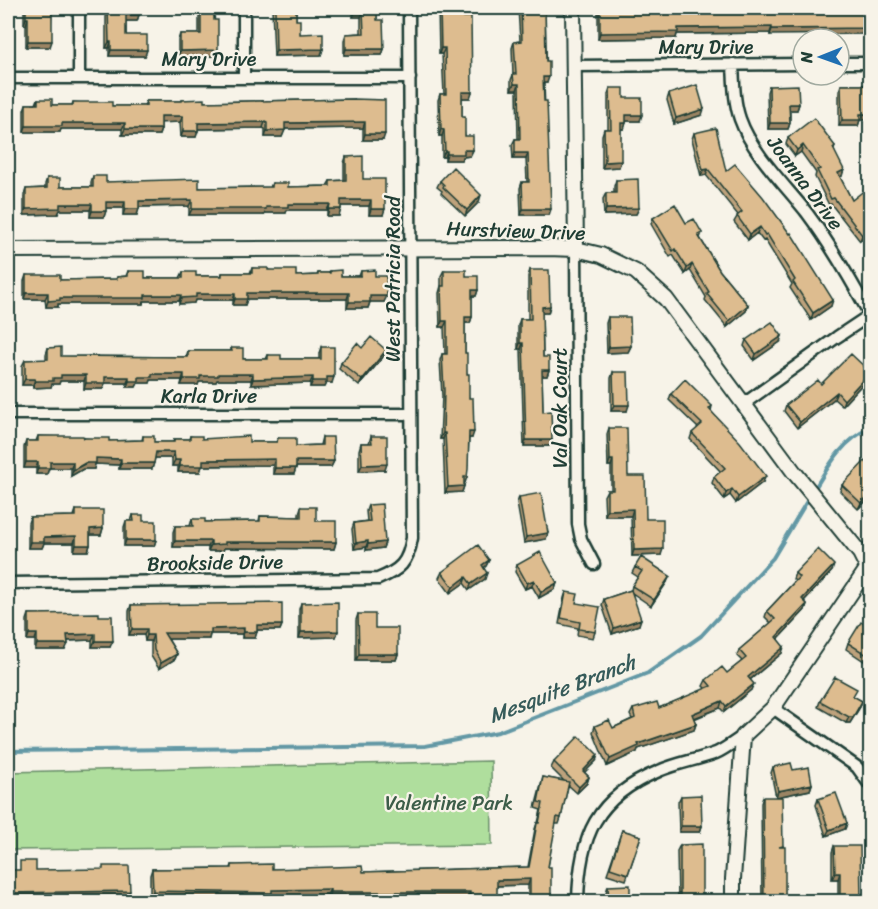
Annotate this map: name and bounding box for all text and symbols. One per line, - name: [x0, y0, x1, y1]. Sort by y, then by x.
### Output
- north arrow: [791, 27, 851, 87]
- street label: Mary Drive: [659, 30, 754, 65]
- street label: Mary Drive: [162, 42, 257, 77]
- text: N: [792, 51, 821, 64]
- street label: Joanna Drive: [757, 127, 853, 238]
- street label: West Patricia Road: [376, 195, 411, 362]
- street label: Hurstview Drive: [446, 211, 586, 251]
- street label: Val Oak Court: [543, 348, 578, 468]
- street label: Karla Drive: [161, 379, 257, 414]
- street label: Brookside Drive: [147, 544, 284, 582]
- water label: Mesquite Branch: [483, 643, 643, 734]
- park label: Valentine Park: [385, 786, 513, 821]

